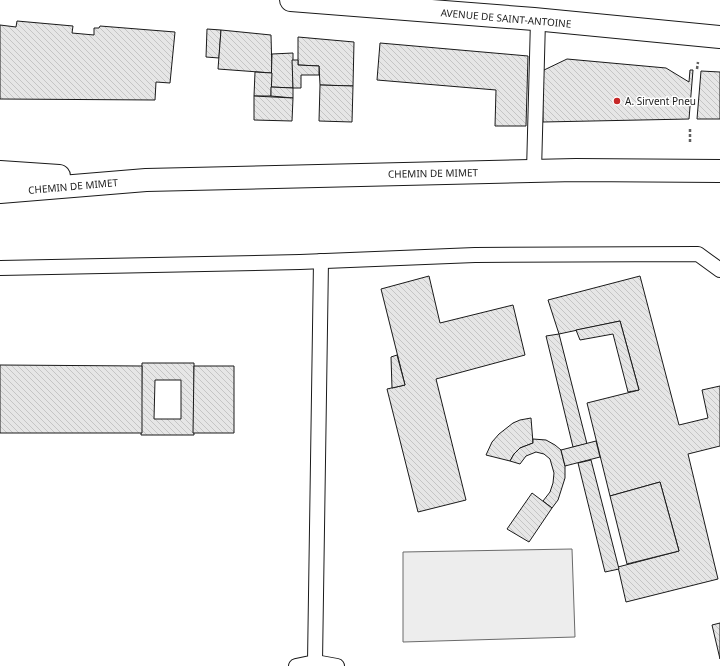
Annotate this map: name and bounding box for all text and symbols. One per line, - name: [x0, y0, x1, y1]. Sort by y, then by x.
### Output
- street label: AVENUE DE SAINT-ANTOINE: [440, 5, 572, 31]
- place label: A. Sirvent Pneu: [625, 94, 696, 108]
- marker: A. Sirvent Pneu: [612, 96, 622, 106]
- street label: CHEMIN DE MIMET: [388, 165, 479, 181]
- street label: CHEMIN DE MIMET: [28, 175, 119, 197]

